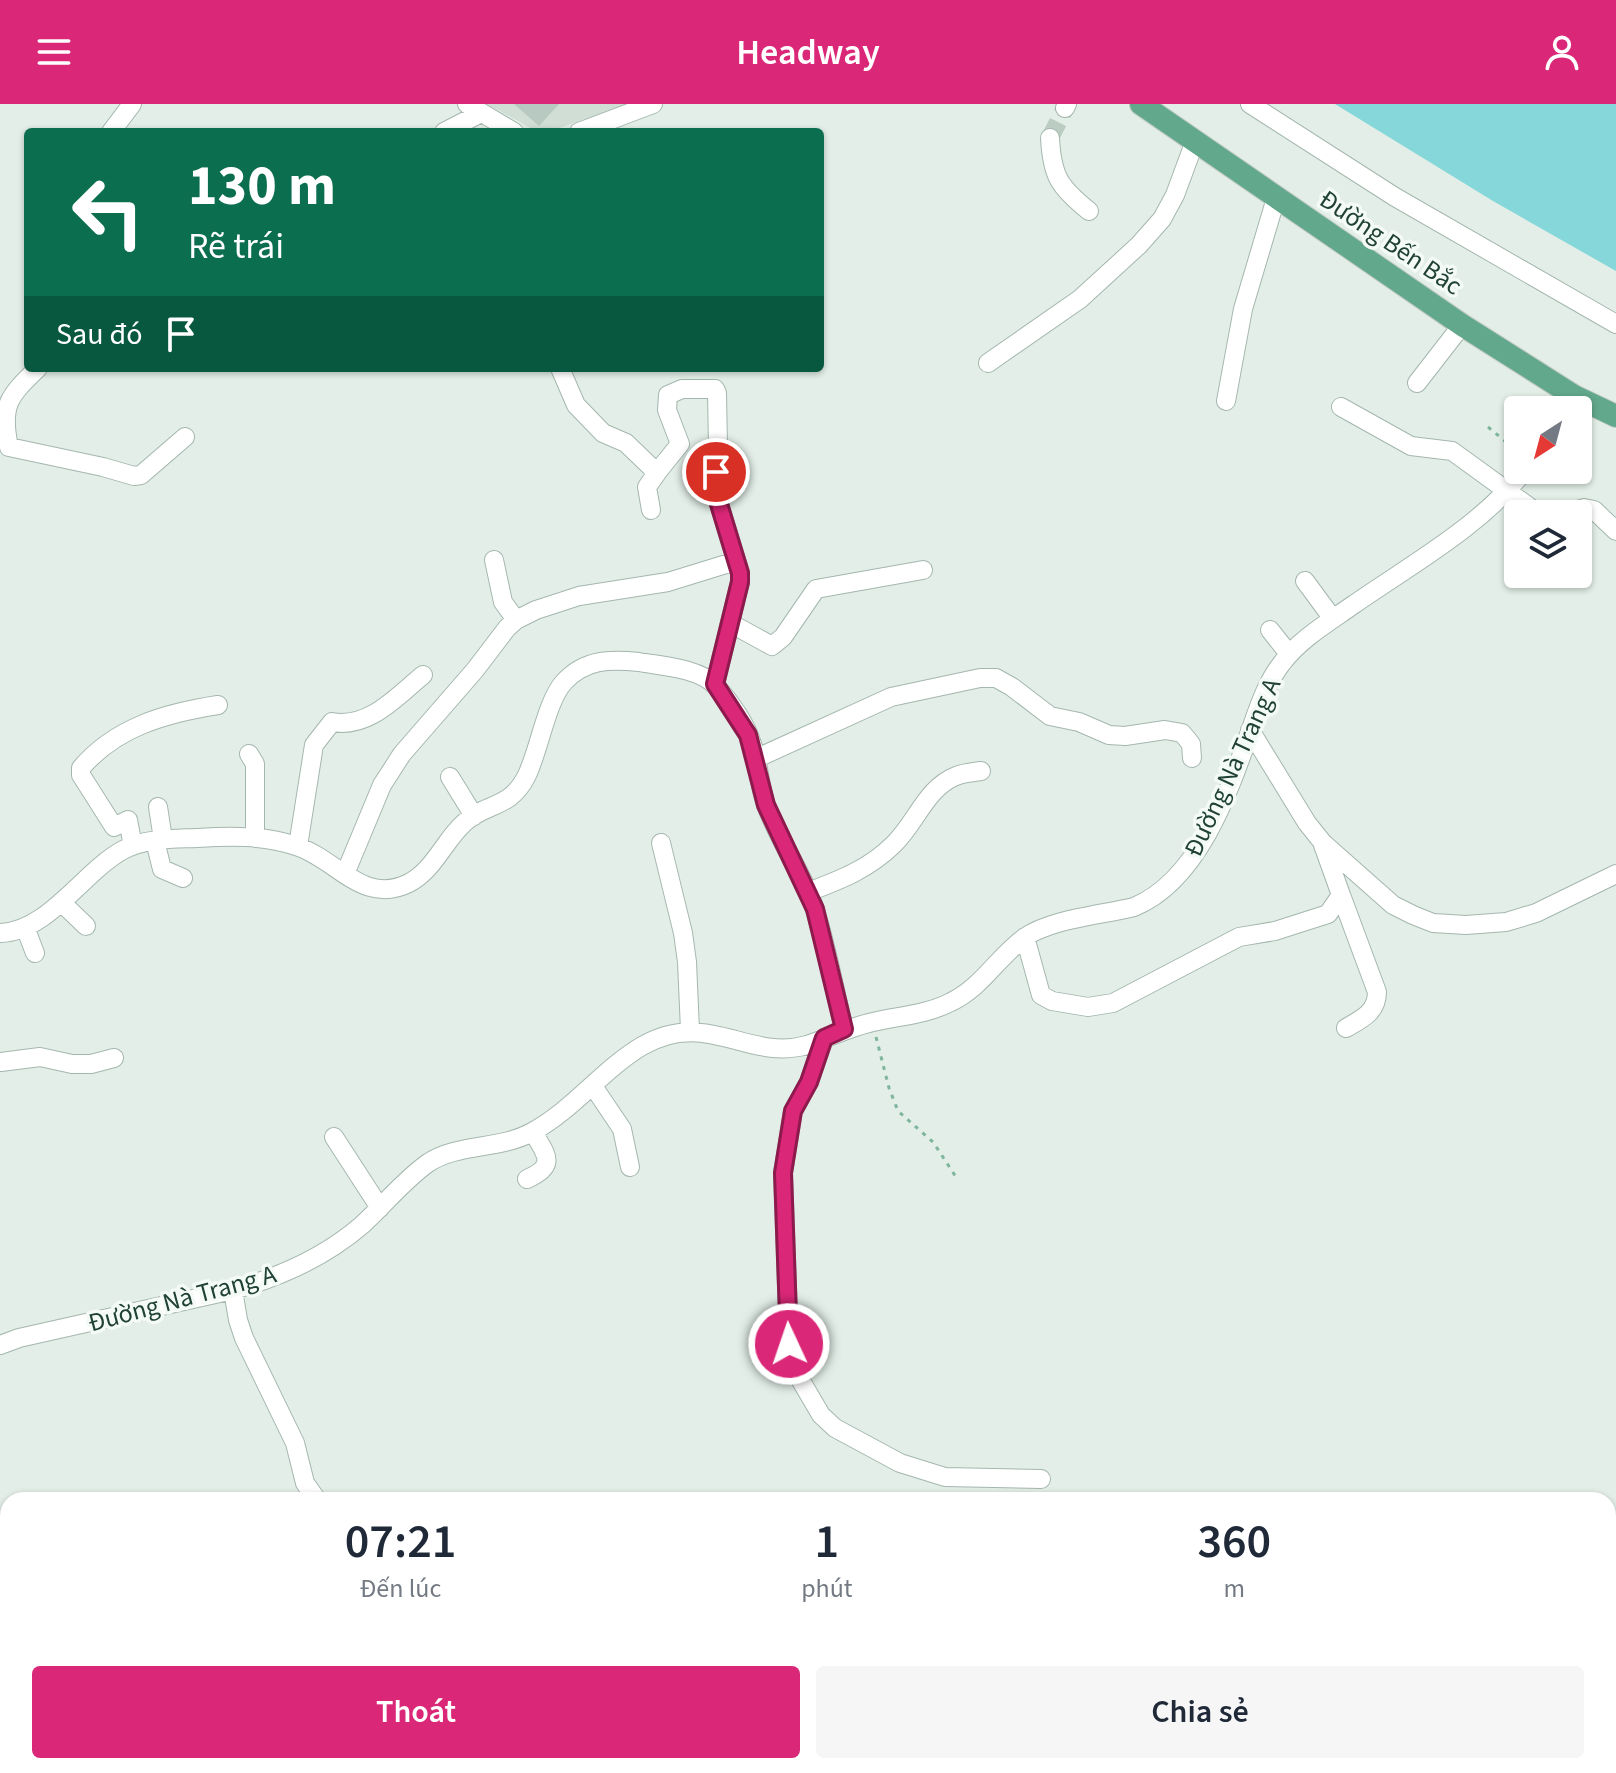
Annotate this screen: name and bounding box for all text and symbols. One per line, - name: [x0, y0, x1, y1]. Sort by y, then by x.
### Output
- text: Headway: [736, 27, 880, 78]
- icon: menu: [32, 30, 76, 74]
- icon: person: [1540, 30, 1584, 74]
- text: 130 m: [188, 147, 336, 226]
- icon: left: [56, 160, 160, 264]
- street label: Đường Bến Bắc: [1312, 181, 1470, 304]
- text: Rẽ trái: [188, 221, 284, 272]
- icon: arrive: [159, 312, 203, 356]
- text: Sau đó: [56, 313, 143, 356]
- north arrow: [1504, 396, 1592, 484]
- map controls: [1504, 396, 1592, 588]
- pin: [682, 438, 750, 506]
- icon: arrive: [694, 450, 738, 494]
- button: layers: [1504, 500, 1592, 588]
- street label: Đường Nà Trang A: [1175, 671, 1290, 863]
- street label: Đường Nà Trang A: [84, 1255, 281, 1341]
- position arrow: [747, 1302, 831, 1386]
- text: 07:21: [345, 1508, 456, 1576]
- text: 1: [815, 1508, 839, 1576]
- text: 360: [1197, 1508, 1271, 1576]
- text: Đến lúc: [360, 1570, 441, 1607]
- text: phút: [801, 1570, 853, 1607]
- text: m: [1224, 1570, 1245, 1607]
- button: Thoát: [32, 1666, 800, 1758]
- button: Chia sẻ: [816, 1666, 1584, 1758]

